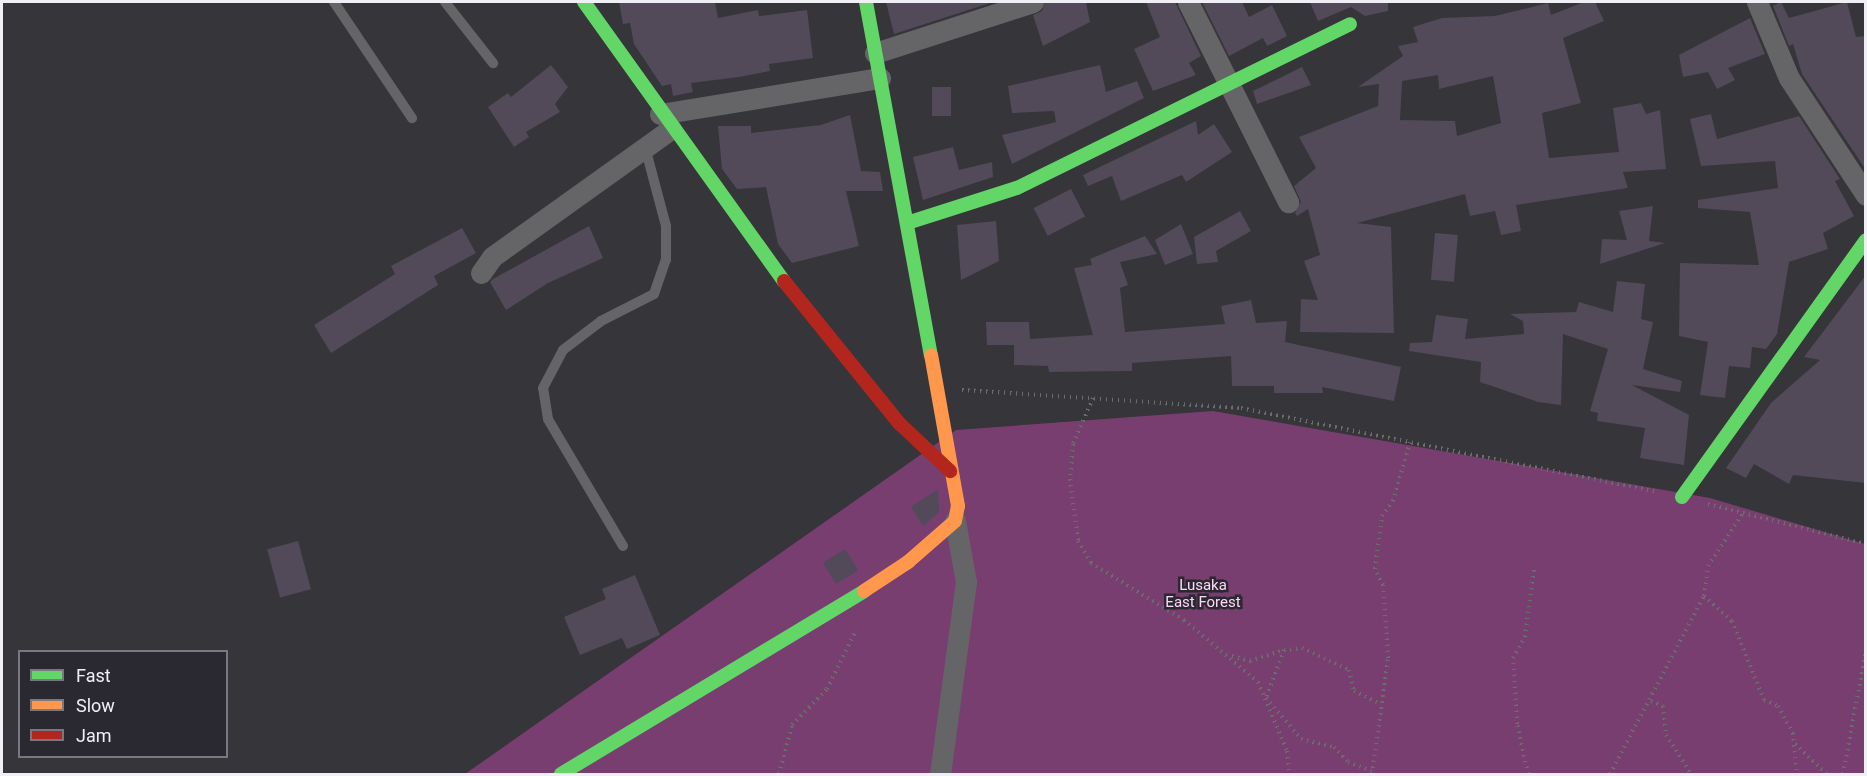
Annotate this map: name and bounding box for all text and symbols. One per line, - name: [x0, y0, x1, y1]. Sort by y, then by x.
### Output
- park label: Lusaka East Forest: [1165, 576, 1241, 611]
- legend: [18, 650, 228, 758]
- text: Fast: [76, 665, 111, 686]
- text: Slow: [76, 695, 115, 716]
- text: Jam: [76, 725, 112, 746]

